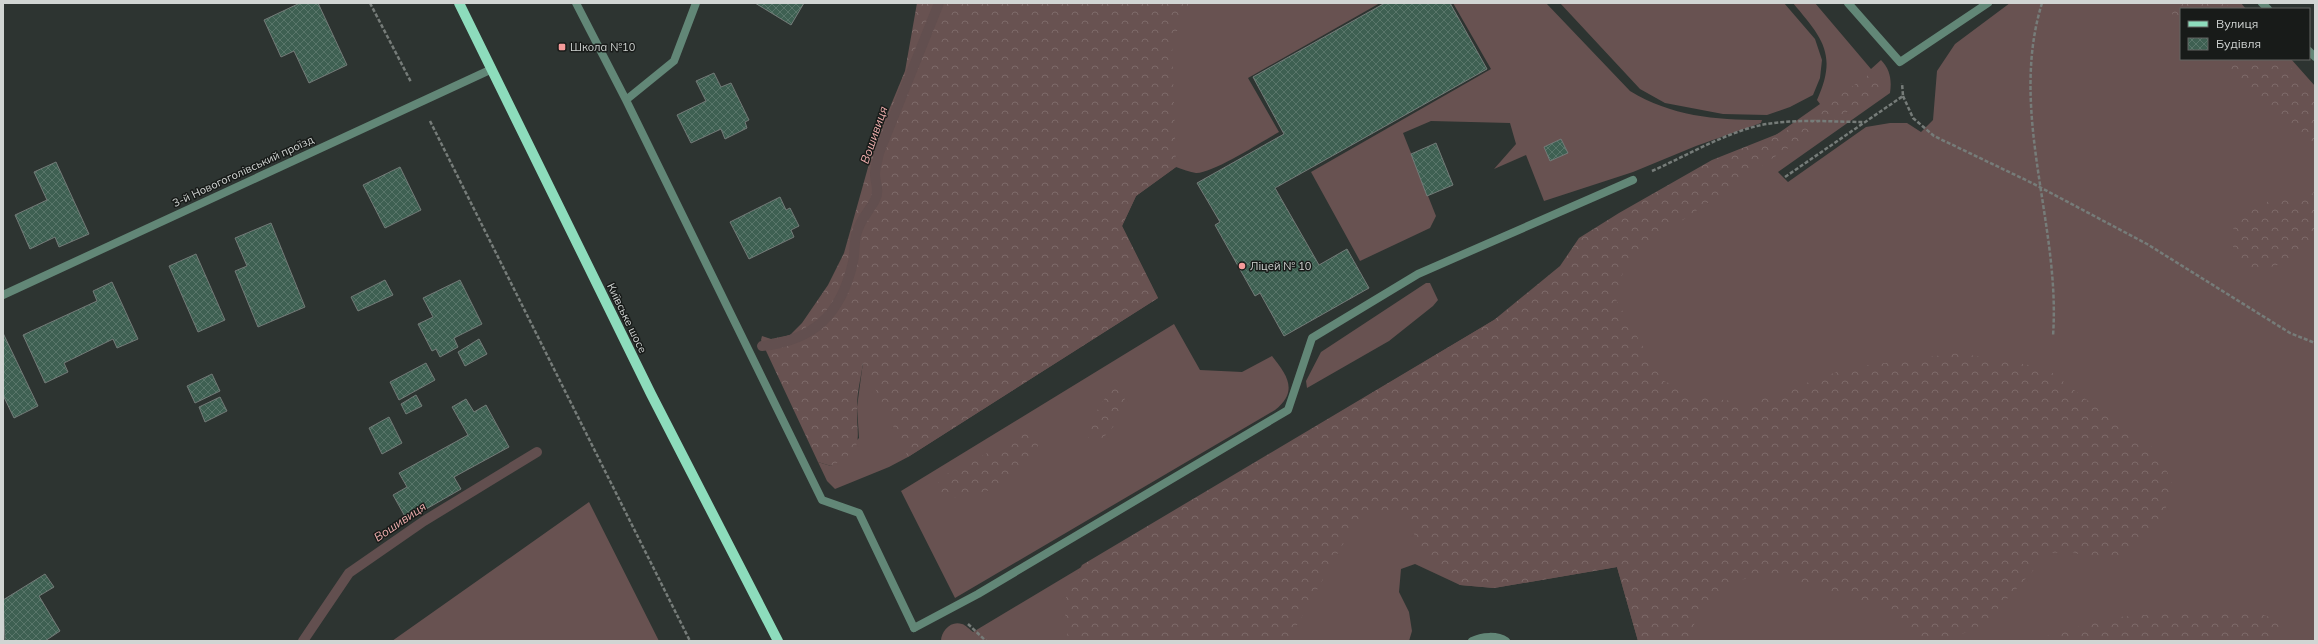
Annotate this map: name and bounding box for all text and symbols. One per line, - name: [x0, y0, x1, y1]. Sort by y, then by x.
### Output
- legend: [2180, 8, 2310, 60]
- text: Вулиця: [2216, 16, 2258, 31]
- text: Будівля: [2216, 36, 2261, 51]
- place label: Школа №10: [570, 40, 636, 54]
- marker: Школа №10: [557, 42, 567, 52]
- water label: Вошивиця: [857, 104, 890, 166]
- street label: 3-й Новогоголівський проїзд: [170, 132, 316, 210]
- place label: Ліцей № 10: [1250, 259, 1312, 273]
- marker: Ліцей № 10: [1237, 261, 1247, 271]
- street label: Київське шосе: [604, 281, 650, 355]
- water label: Вошивиця: [371, 498, 429, 545]

